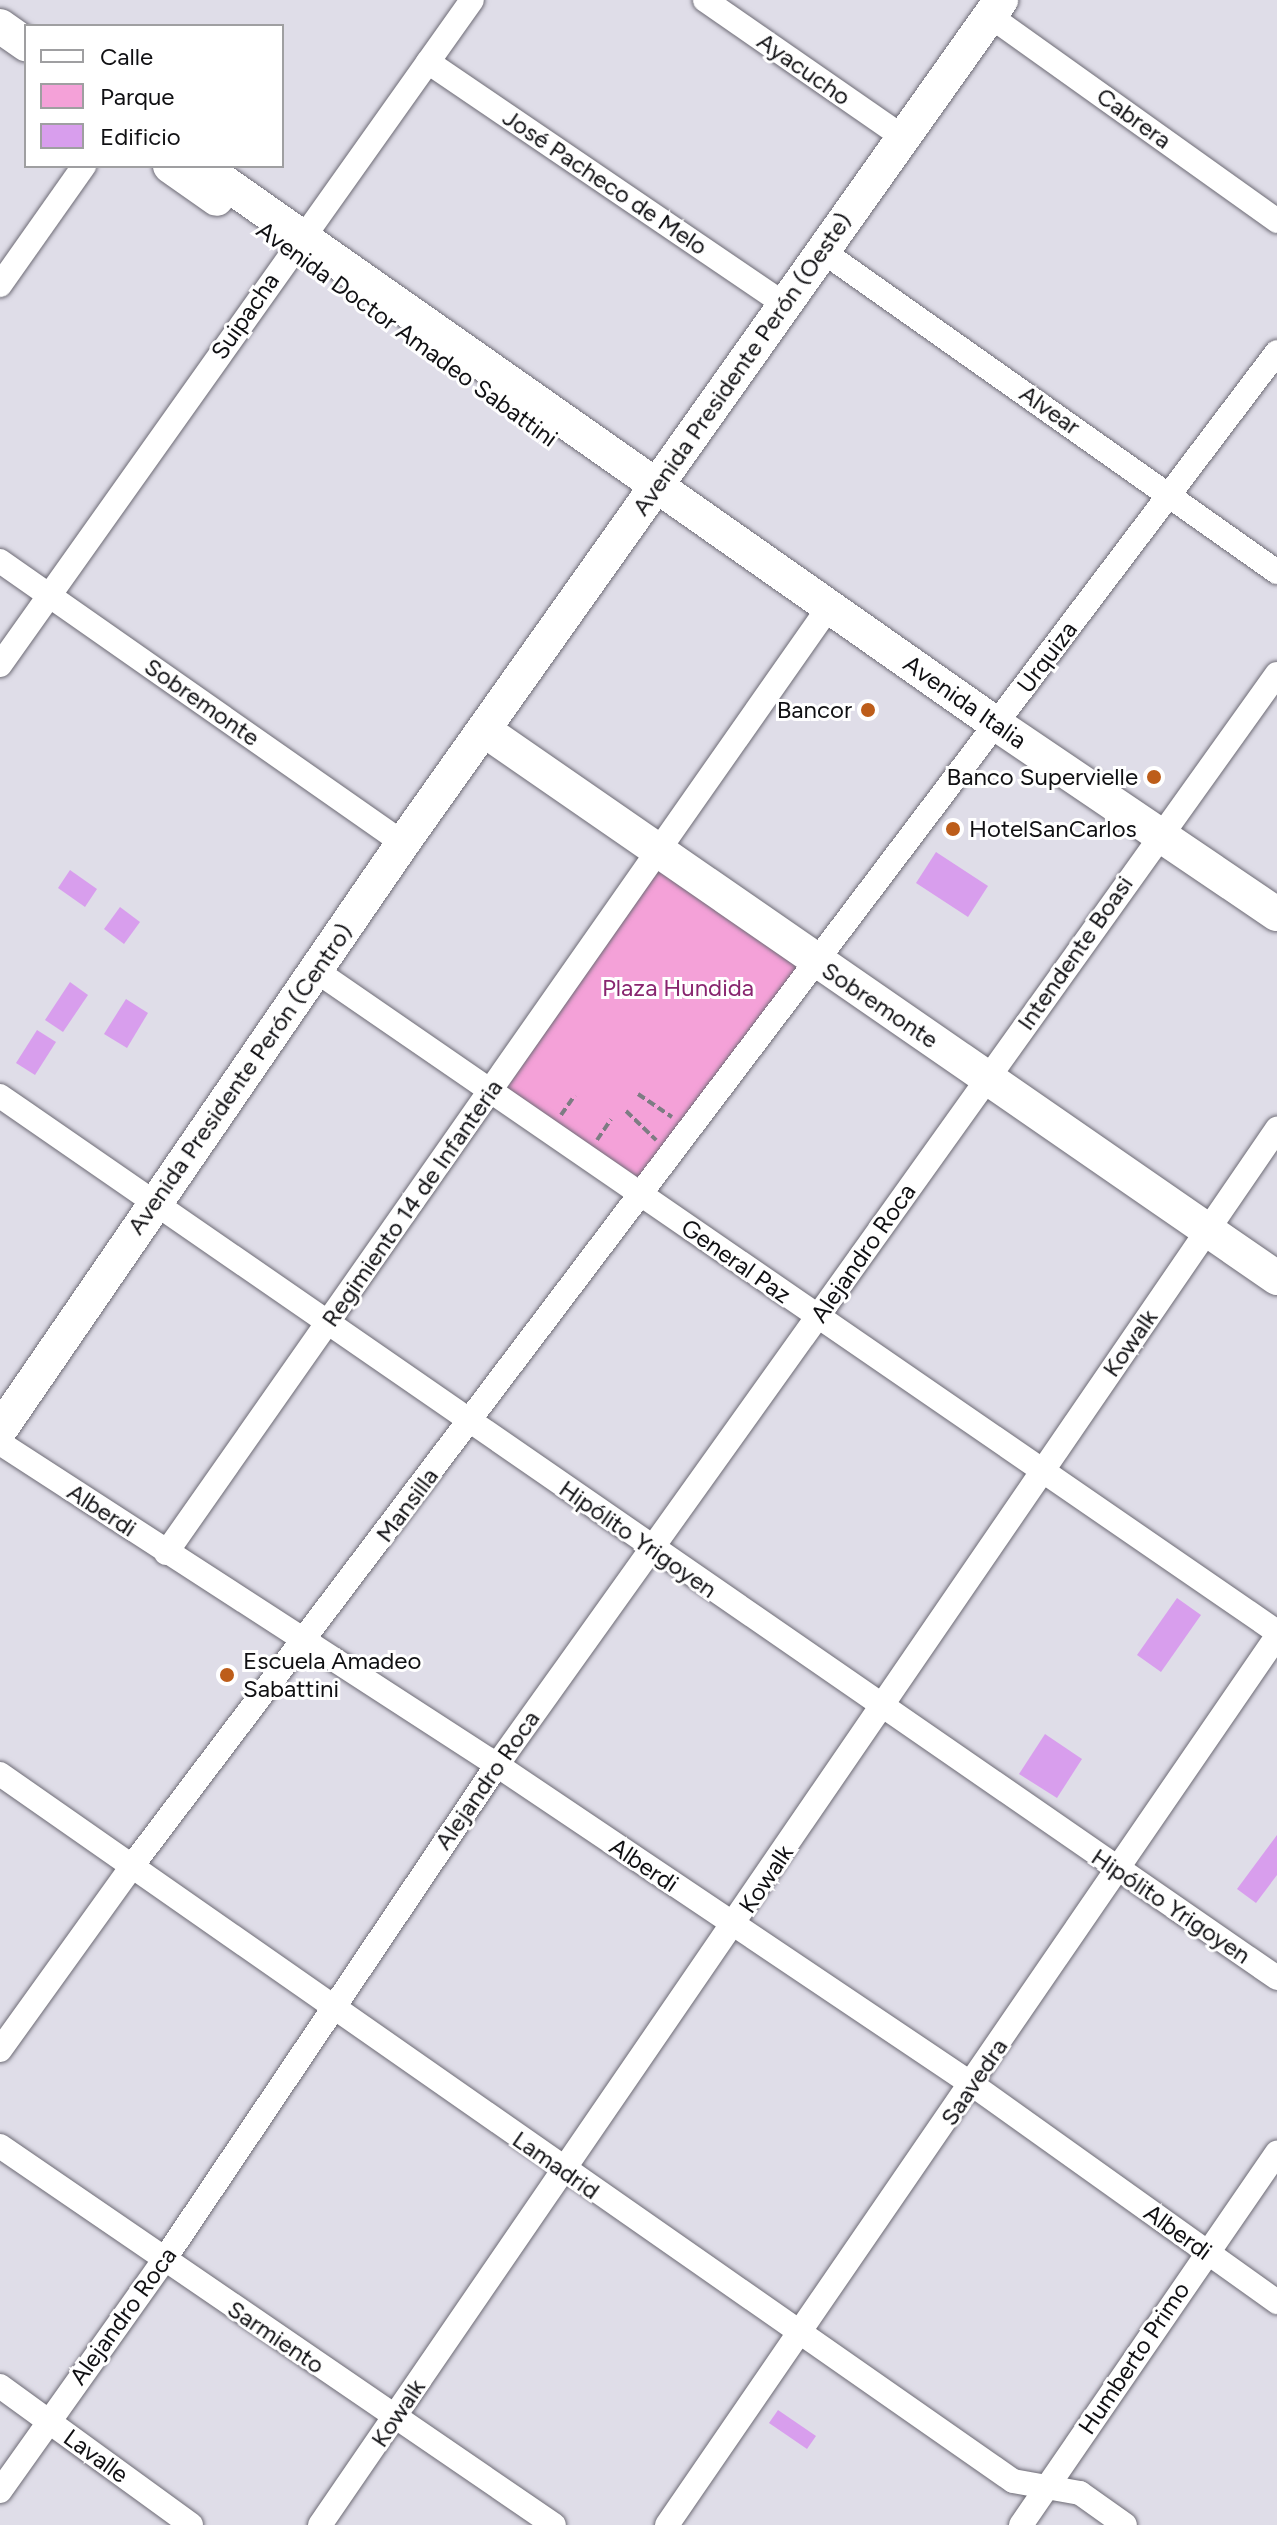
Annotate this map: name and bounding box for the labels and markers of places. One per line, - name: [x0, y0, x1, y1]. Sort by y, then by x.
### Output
- place label: Bancor: [777, 696, 852, 724]
- marker: Bancor: [859, 701, 877, 719]
- place label: Banco Supervielle: [947, 763, 1138, 791]
- marker: Banco Supervielle: [1145, 768, 1163, 786]
- place label: HotelSanCarlos: [969, 815, 1137, 843]
- marker: HotelSanCarlos: [944, 820, 962, 838]
- place label: Escuela Amadeo Sabattini: [243, 1647, 421, 1703]
- marker: Escuela Amadeo Sabattini: [218, 1666, 236, 1684]

